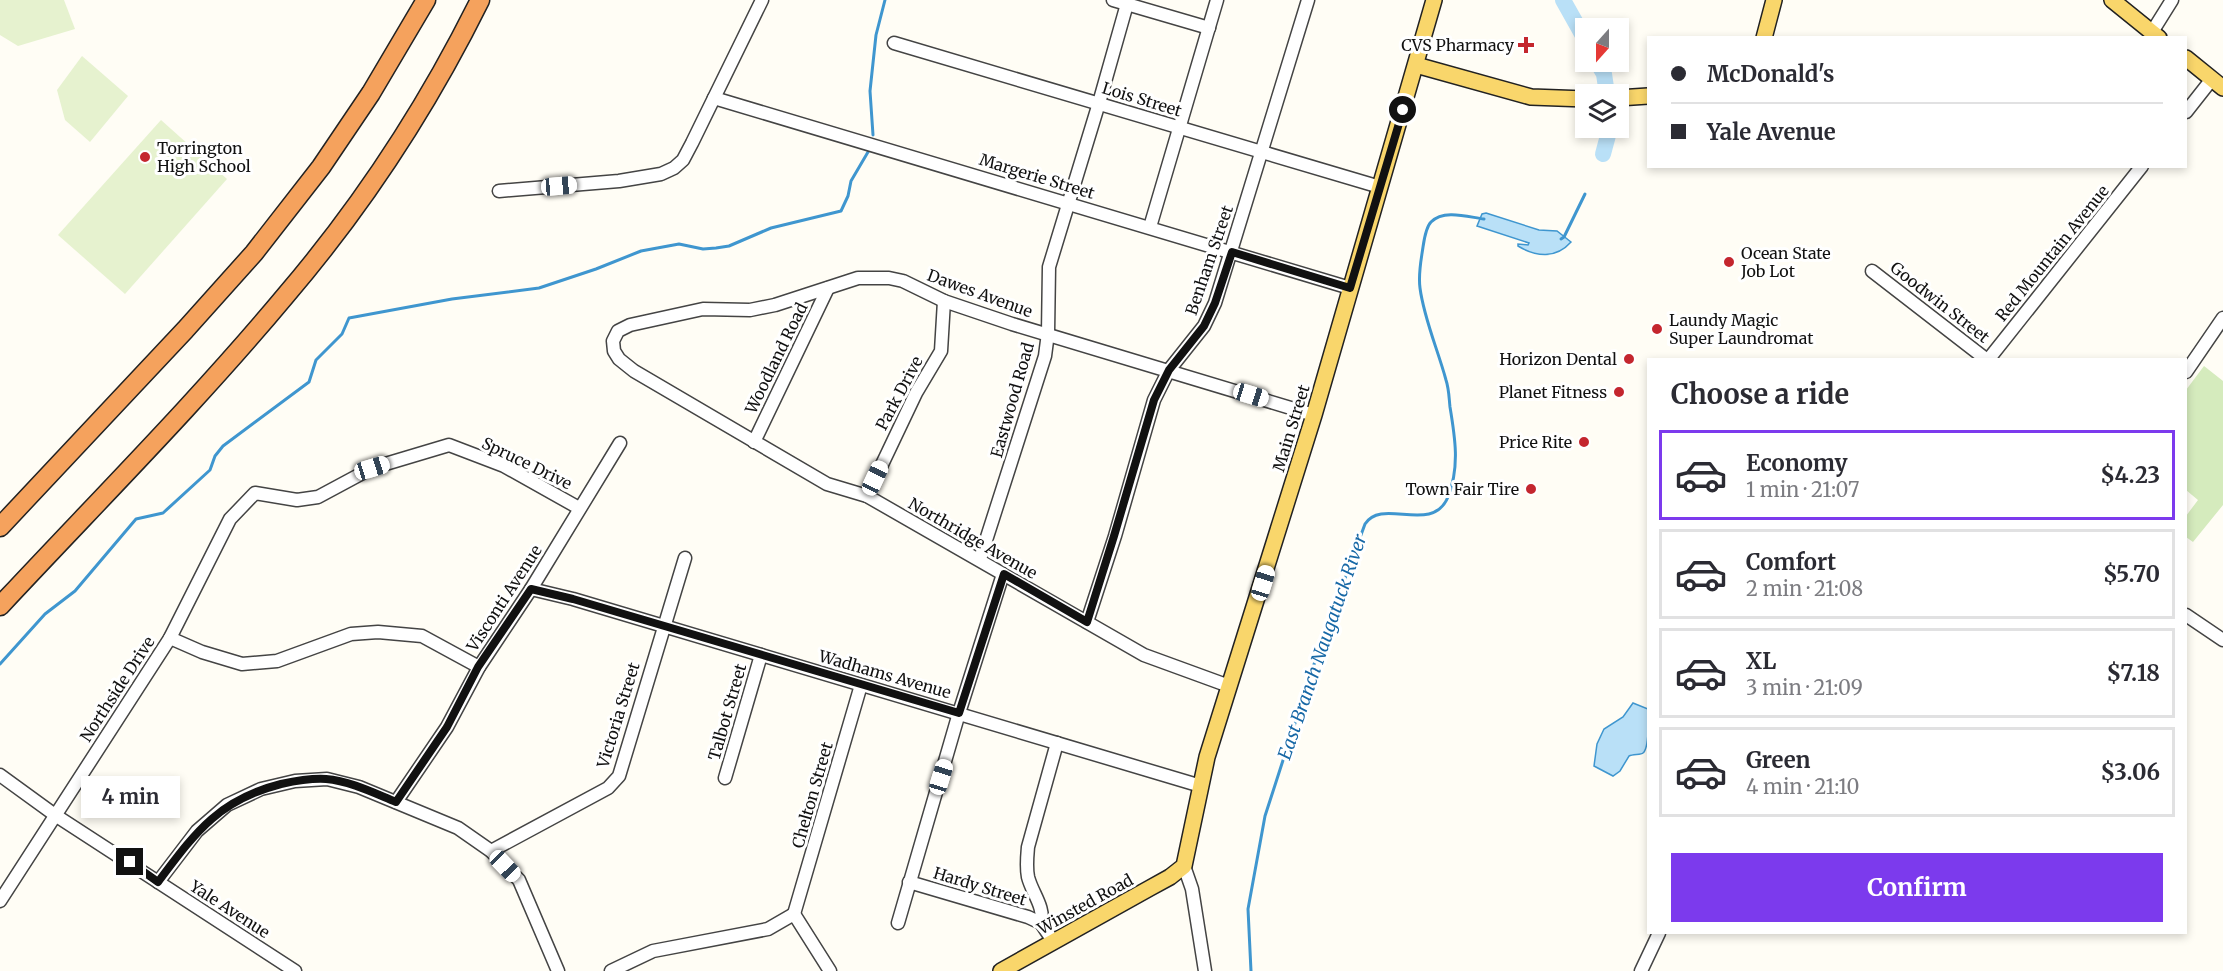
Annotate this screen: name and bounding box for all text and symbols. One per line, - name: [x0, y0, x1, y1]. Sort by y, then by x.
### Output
- north arrow: [1575, 18, 1629, 72]
- map controls: [1575, 18, 1629, 138]
- place label: CVS Pharmacy: [1401, 35, 1515, 55]
- marker: CVS Pharmacy: [1519, 38, 1533, 52]
- text: McDonald's: [1707, 60, 1834, 88]
- street label: Lois Street: [1100, 77, 1185, 121]
- button: layers: [1575, 84, 1629, 138]
- route start: [1389, 96, 1416, 123]
- text: Yale Avenue: [1707, 118, 1836, 146]
- place label: Torrington High School: [157, 138, 251, 176]
- street label: Margerie Street: [977, 149, 1098, 203]
- marker: Torrington High School: [138, 150, 152, 164]
- car: [540, 175, 578, 197]
- street label: Red Mountain Avenue: [1991, 181, 2113, 325]
- street label: Benham Street: [1181, 202, 1237, 317]
- place label: Ocean State Job Lot: [1740, 243, 1831, 281]
- marker: Ocean State Job Lot: [1722, 255, 1736, 269]
- street label: Goodwin Street: [1887, 257, 1994, 347]
- street label: Dawes Avenue: [925, 265, 1035, 321]
- street label: Woodland Road: [740, 299, 812, 418]
- place label: Laundy Magic Super Laundromat: [1669, 310, 1814, 348]
- marker: Laundy Magic Super Laundromat: [1650, 322, 1664, 336]
- street label: Eastwood Road: [986, 340, 1038, 460]
- place label: Horizon Dental: [1499, 349, 1617, 369]
- marker: Horizon Dental: [1622, 352, 1636, 366]
- street label: Park Drive: [871, 353, 927, 433]
- text: Choose a ride: [1671, 377, 1849, 411]
- car: [1231, 381, 1271, 409]
- street label: Main Street: [1268, 381, 1314, 474]
- place label: Planet Fitness: [1499, 382, 1607, 402]
- marker: Planet Fitness: [1612, 385, 1626, 399]
- place label: Price Rite: [1499, 432, 1572, 452]
- street label: Spruce Drive: [479, 433, 575, 493]
- marker: Price Rite: [1577, 435, 1591, 449]
- icon: car: [1674, 448, 1728, 502]
- text: Economy: [1746, 449, 1847, 477]
- car: [352, 454, 392, 482]
- car: [859, 458, 891, 498]
- text: $4.23: [2100, 461, 2160, 489]
- text: 1 min · 21:07: [1746, 477, 1859, 502]
- place label: Town Fair Tire: [1405, 479, 1519, 499]
- marker: Town Fair Tire: [1524, 482, 1538, 496]
- street label: Northridge Avenue: [905, 493, 1041, 583]
- water label: East Branch Naugatuck River: [1273, 531, 1372, 763]
- street label: Visconti Avenue: [462, 541, 546, 656]
- icon: car: [1674, 547, 1728, 601]
- text: Comfort: [1746, 548, 1836, 576]
- text: $5.70: [2103, 560, 2160, 588]
- car: [1249, 563, 1277, 603]
- text: 2 min · 21:08: [1746, 576, 1863, 601]
- street label: Northside Drive: [75, 633, 159, 745]
- street label: Wadhams Avenue: [816, 645, 953, 702]
- icon: car: [1674, 646, 1728, 700]
- text: XL: [1746, 647, 1776, 675]
- street label: Victoria Street: [592, 659, 644, 771]
- text: $7.18: [2106, 659, 2160, 687]
- street label: Talbot Street: [704, 661, 751, 763]
- text: 3 min · 21:09: [1746, 675, 1863, 700]
- street label: Chelton Street: [787, 739, 837, 850]
- icon: car: [1674, 745, 1728, 799]
- text: Green: [1746, 746, 1810, 774]
- car: [927, 757, 955, 797]
- text: $3.06: [2100, 758, 2160, 786]
- text: 4 min · 21:10: [1746, 774, 1859, 799]
- callout: 4 min: [80, 775, 180, 817]
- text: 4 min: [102, 784, 159, 809]
- car: [486, 847, 524, 885]
- route end: [116, 848, 143, 875]
- button: Confirm: [1671, 853, 2163, 922]
- street label: Hardy Street: [931, 862, 1030, 910]
- street label: Winsted Road: [1033, 869, 1137, 939]
- street label: Yale Avenue: [185, 875, 274, 942]

